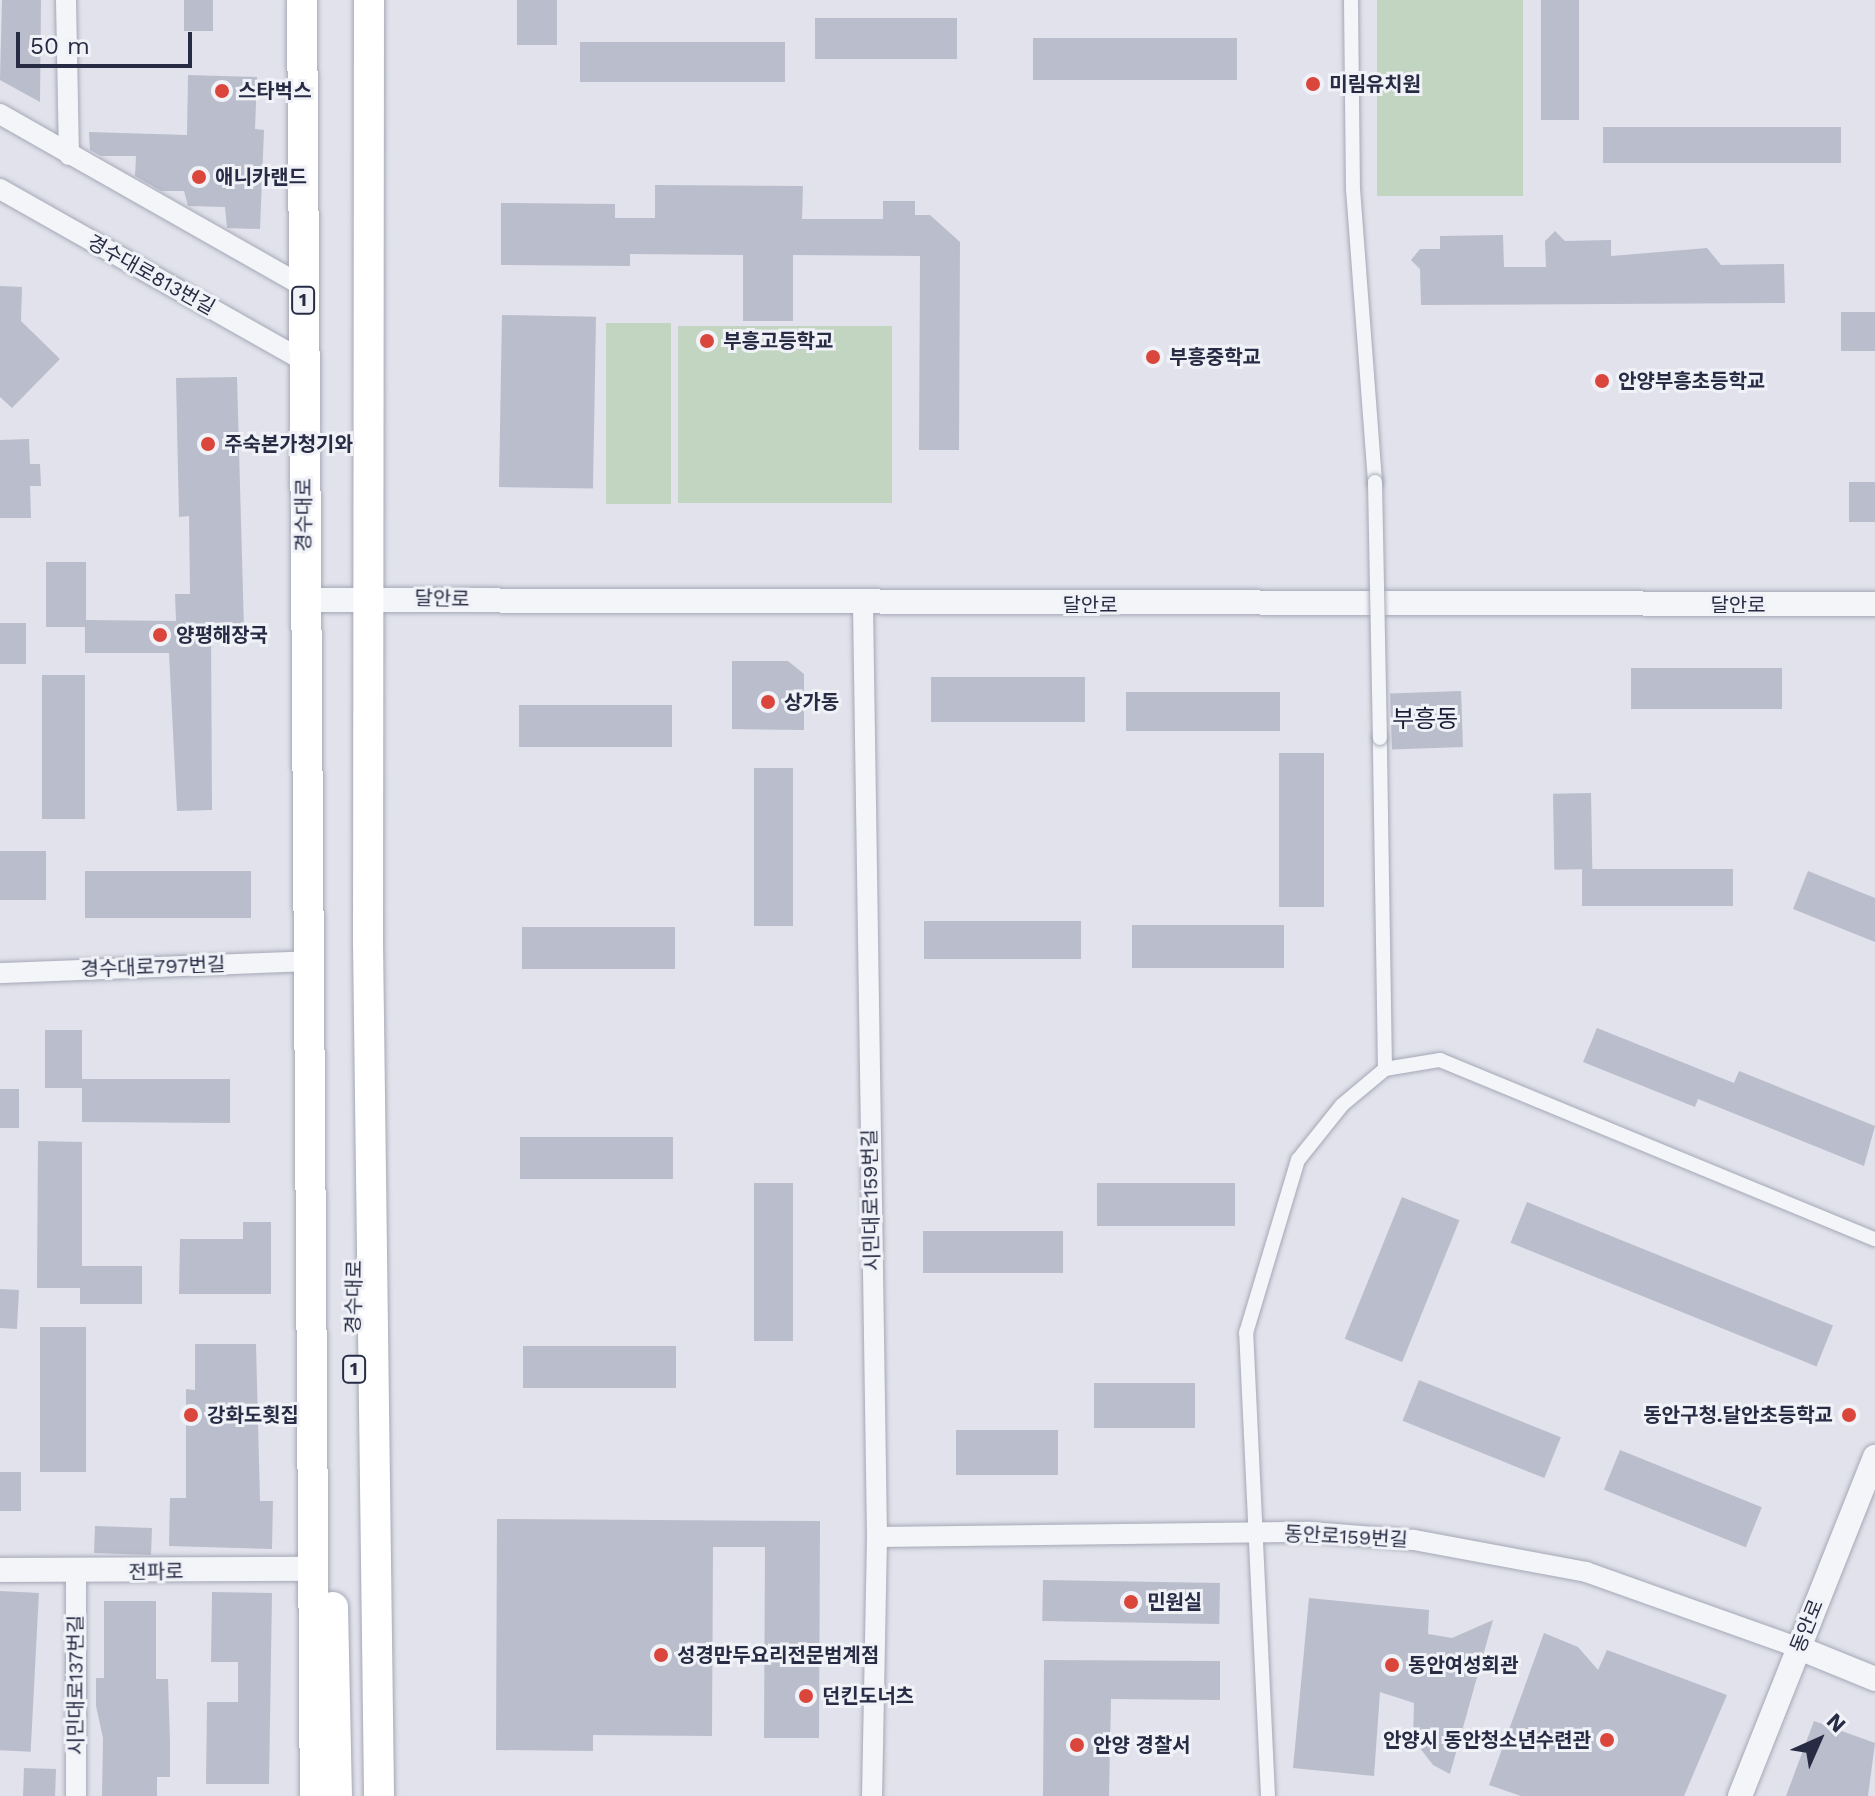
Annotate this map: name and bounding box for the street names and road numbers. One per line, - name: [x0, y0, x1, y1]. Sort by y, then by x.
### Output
- street label: 경수대로813번길: [83, 230, 219, 320]
- road number: 1: [291, 286, 315, 314]
- street label: 경수대로: [292, 478, 316, 552]
- street label: 달안로: [414, 587, 470, 611]
- street label: 달안로: [1062, 593, 1118, 617]
- street label: 달안로: [1710, 593, 1766, 617]
- street label: 경수대로797번길: [80, 952, 226, 982]
- street label: 시민대로159번길: [858, 1129, 884, 1271]
- street label: 경수대로: [341, 1260, 367, 1334]
- road number: 1: [342, 1355, 366, 1383]
- street label: 동안로159번길: [1284, 1522, 1408, 1552]
- street label: 전파로: [128, 1560, 184, 1584]
- street label: 동안로: [1786, 1596, 1828, 1656]
- street label: 시민대로137번길: [64, 1615, 88, 1755]

